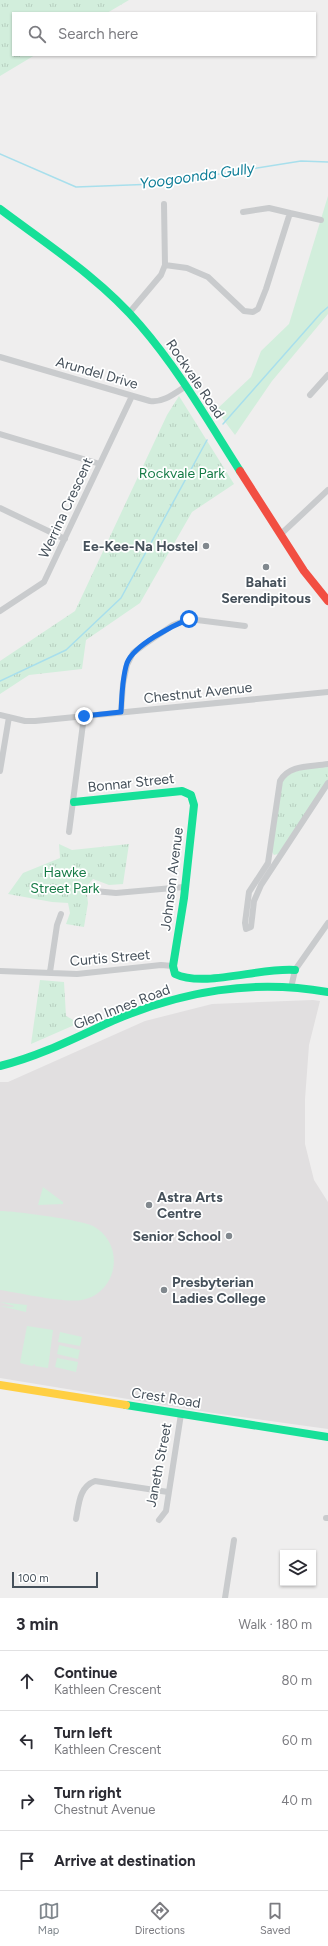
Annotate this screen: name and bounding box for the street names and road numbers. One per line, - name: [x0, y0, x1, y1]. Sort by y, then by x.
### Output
- street label: Rockvale Road: [162, 336, 228, 422]
- street label: Arundel Drive: [54, 353, 140, 393]
- street label: Werrina Crescent: [35, 455, 97, 561]
- street label: Chestnut Avenue: [143, 679, 253, 707]
- street label: Bonnar Street: [87, 770, 175, 796]
- street label: Johnson Avenue: [157, 826, 187, 932]
- street label: Curtis Street: [69, 946, 151, 970]
- street label: Glen Innes Road: [71, 981, 173, 1033]
- street label: Crest Road: [130, 1384, 202, 1412]
- street label: Janeth Street: [142, 1421, 176, 1509]

